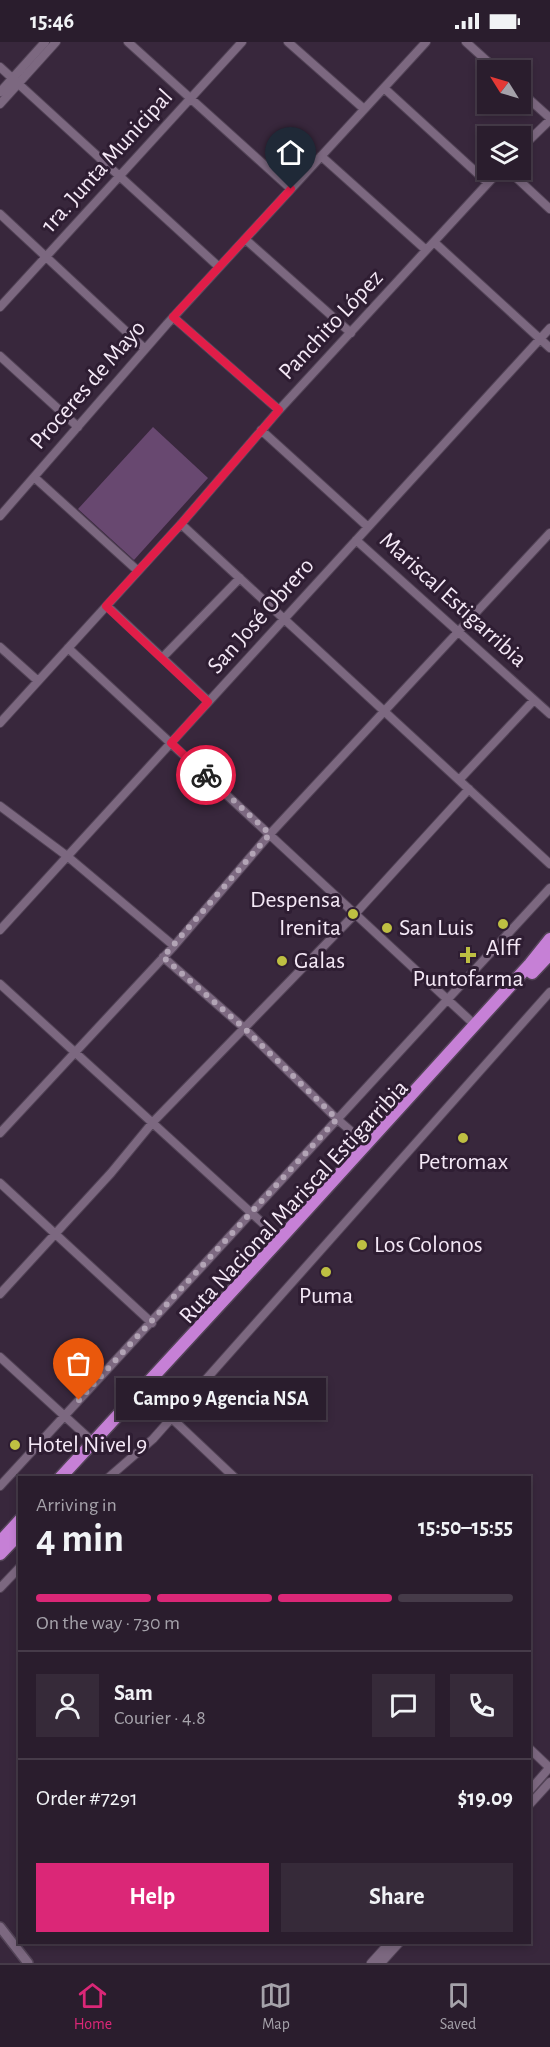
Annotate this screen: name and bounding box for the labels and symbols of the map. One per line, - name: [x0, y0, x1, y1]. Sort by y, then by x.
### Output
- north arrow: [477, 60, 531, 114]
- street label: 1ra. Junta Municipal: [37, 85, 177, 237]
- pin: [265, 127, 316, 189]
- street label: Panchito López: [274, 265, 388, 384]
- street label: Proceres de Mayo: [26, 316, 150, 454]
- street label: Mariscal Estigarribia: [375, 528, 531, 672]
- street label: San José Obrero: [203, 554, 319, 678]
- courier: [176, 745, 236, 805]
- place label: Despensa Irenita: [250, 888, 341, 940]
- marker: Despensa Irenita: [346, 907, 360, 921]
- place label: San Luis: [399, 916, 474, 940]
- marker: Alff: [496, 917, 510, 931]
- marker: San Luis: [380, 921, 394, 935]
- place label: Alff: [486, 936, 522, 960]
- marker: Puntofarma: [461, 948, 475, 962]
- place label: Galas: [294, 949, 345, 973]
- marker: Galas: [275, 954, 289, 968]
- place label: Puntofarma: [412, 967, 524, 991]
- street label: Ruta Nacional Mariscal Estigarribia: [175, 1076, 413, 1328]
- marker: Petromax: [456, 1131, 470, 1145]
- place label: Petromax: [418, 1150, 509, 1174]
- place label: Los Colonos: [374, 1233, 483, 1257]
- marker: Los Colonos: [355, 1238, 369, 1252]
- marker: Puma: [319, 1265, 333, 1279]
- place label: Puma: [299, 1284, 353, 1308]
- pin: [53, 1338, 104, 1400]
- callout: Campo 9 Agencia NSA: [115, 1379, 325, 1421]
- place label: Hotel Nivel 9: [27, 1433, 147, 1457]
- marker: Hotel Nivel 9: [8, 1438, 22, 1452]

